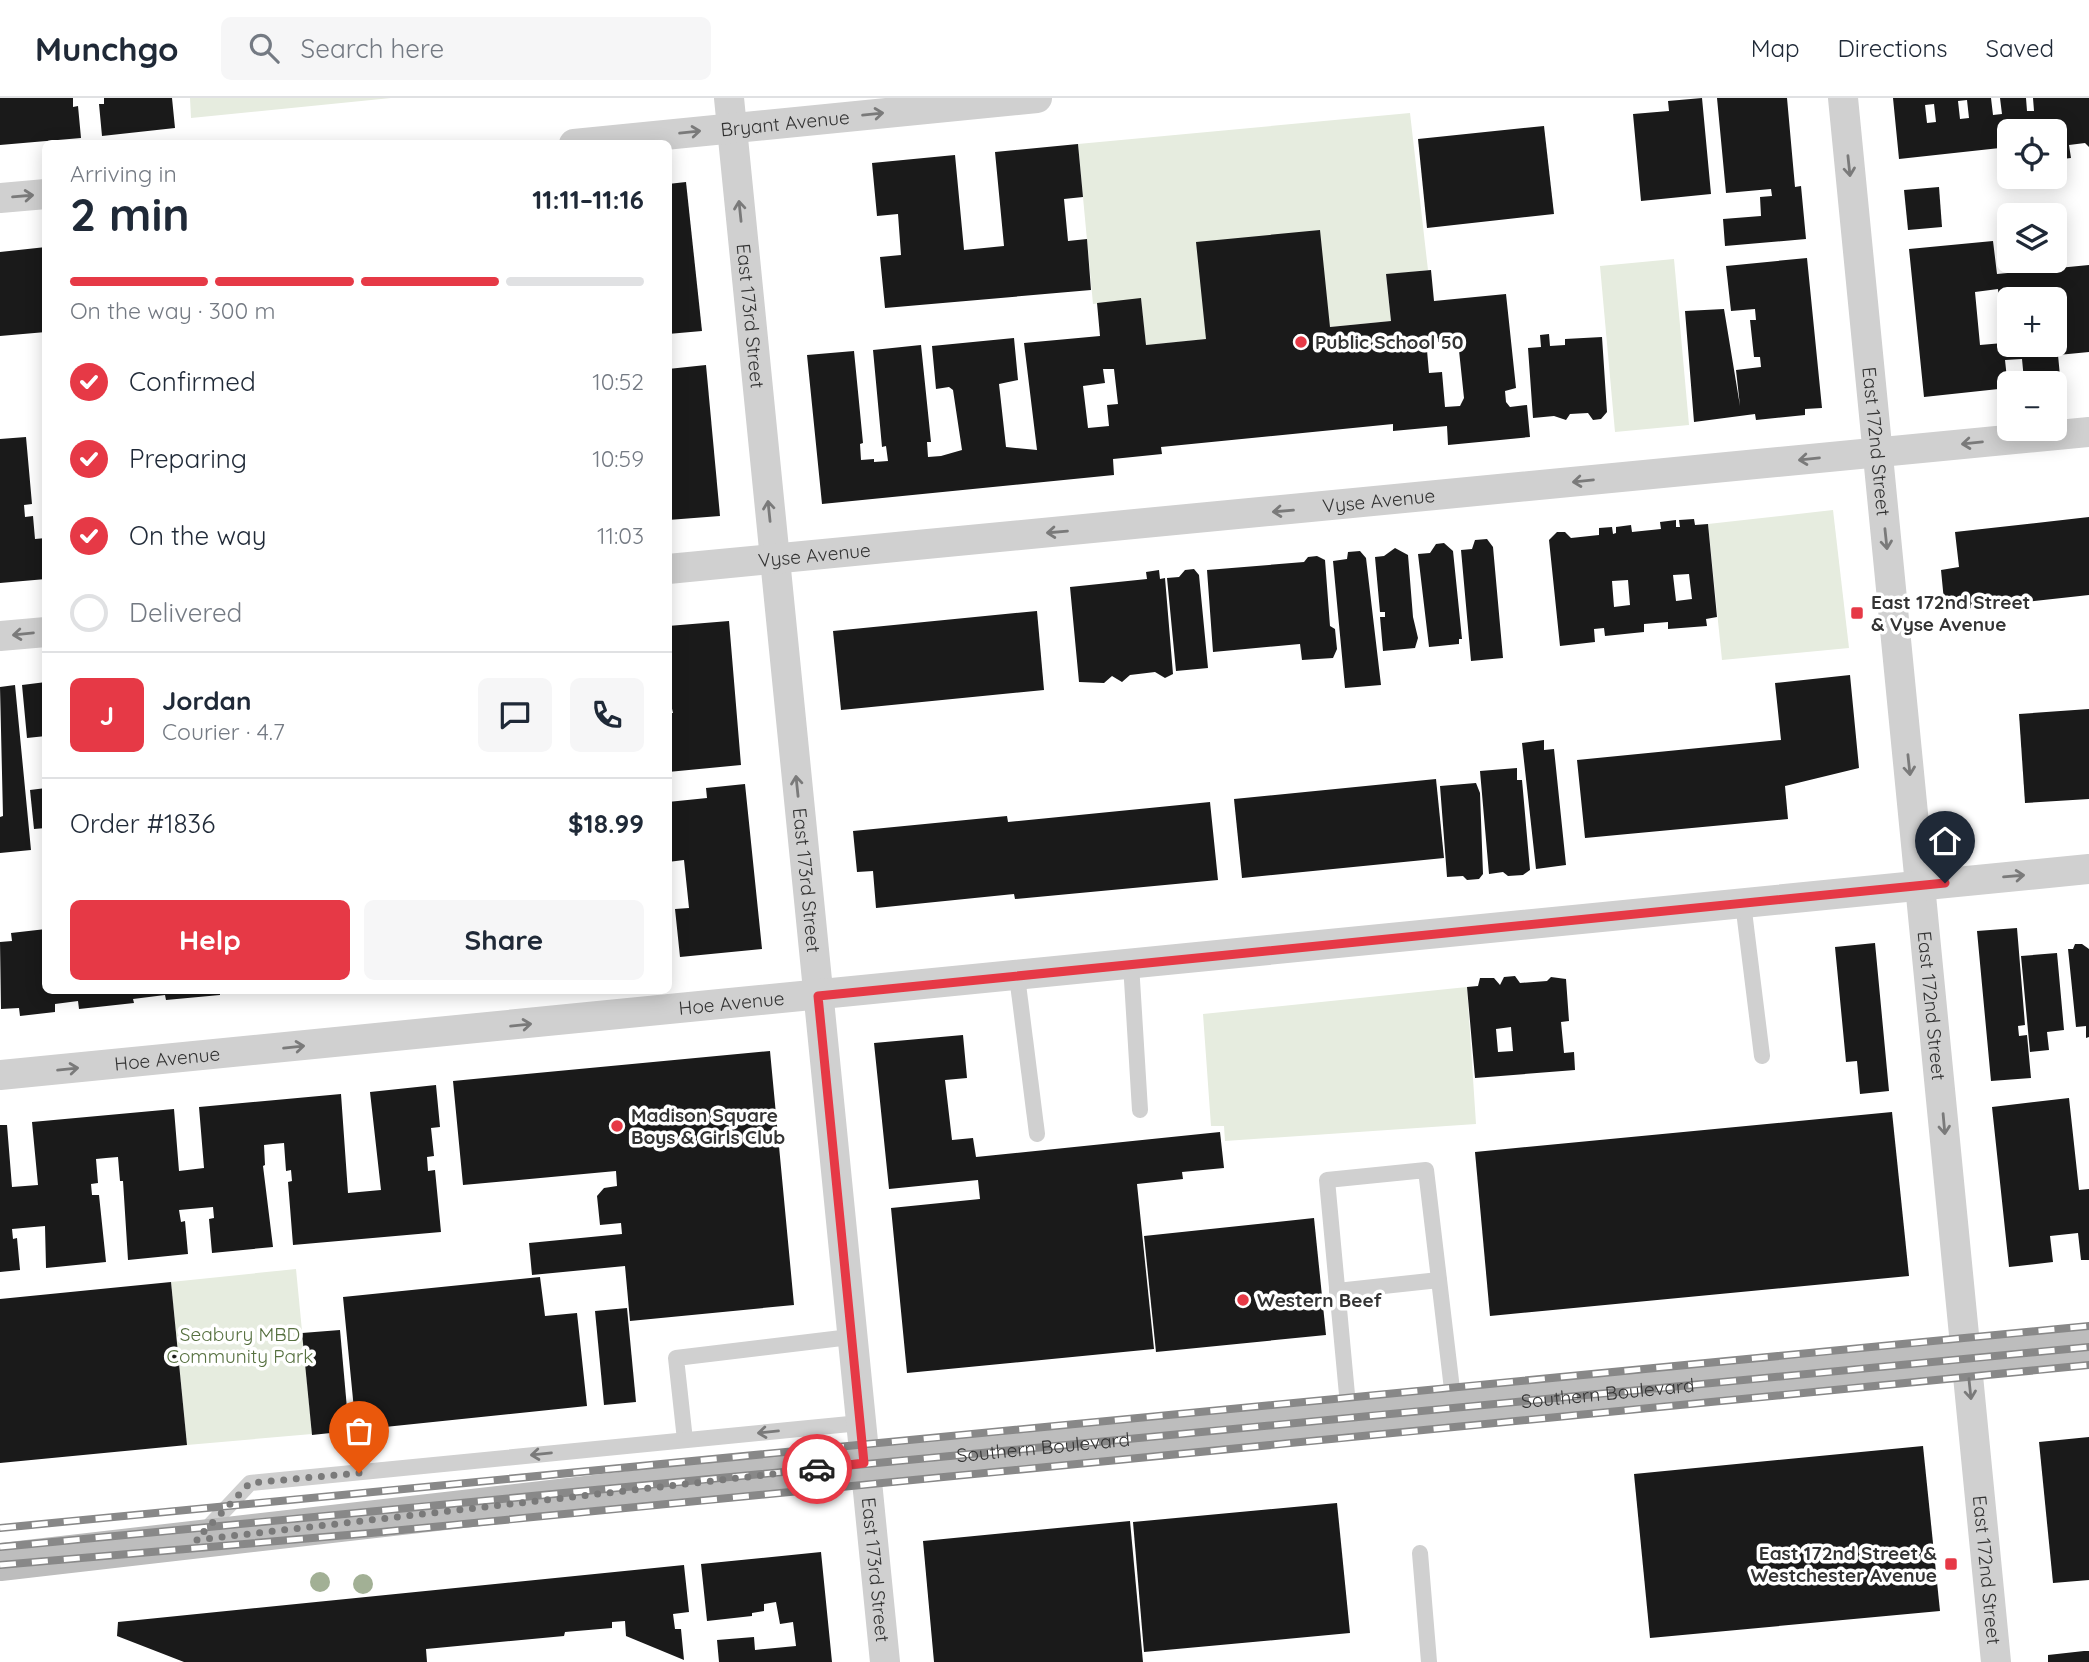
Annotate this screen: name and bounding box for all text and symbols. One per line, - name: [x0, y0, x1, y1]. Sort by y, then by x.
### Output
- search box: [221, 17, 711, 80]
- text: Munchgo: [35, 28, 179, 69]
- icon: search: [245, 29, 283, 67]
- text: Search here: [301, 32, 444, 65]
- text: Map: [1751, 33, 1800, 63]
- text: Directions: [1838, 33, 1948, 63]
- text: Saved: [1986, 33, 2054, 63]
- street label: Bryant Avenue: [719, 105, 851, 141]
- one-way arrow: [862, 108, 884, 121]
- map controls: [1997, 119, 2067, 441]
- button: locate: [1997, 119, 2067, 189]
- one-way arrow: [679, 126, 701, 139]
- one-way arrow: [1843, 154, 1856, 177]
- text: Arriving in: [70, 159, 177, 188]
- text: 11:11–11:16: [532, 183, 644, 216]
- text: 2 min: [70, 185, 190, 243]
- one-way arrow: [11, 189, 34, 202]
- one-way arrow: [733, 200, 746, 223]
- button: layers: [1997, 203, 2067, 273]
- street label: East 173rd Street: [732, 242, 770, 389]
- button: +: [1997, 287, 2067, 357]
- text: On the way · 300 m: [70, 296, 275, 325]
- place label: Public School 50: [1315, 330, 1463, 354]
- marker: Public School 50: [1293, 334, 1309, 350]
- icon: check: [70, 363, 108, 401]
- text: Confirmed: [129, 365, 256, 398]
- street label: East 172nd Street: [1857, 366, 1896, 517]
- text: 10:52: [592, 367, 644, 396]
- button: −: [1997, 371, 2067, 441]
- one-way arrow: [1961, 437, 1984, 450]
- icon: check: [70, 440, 108, 478]
- text: Preparing: [129, 442, 247, 475]
- text: 10:59: [592, 444, 644, 473]
- one-way arrow: [1798, 452, 1821, 465]
- one-way arrow: [1572, 475, 1594, 488]
- street label: Vyse Avenue: [1321, 483, 1436, 518]
- one-way arrow: [763, 500, 776, 523]
- one-way arrow: [1272, 504, 1295, 517]
- icon: check: [70, 517, 108, 555]
- text: On the way: [129, 519, 267, 552]
- text: 11:03: [597, 521, 644, 550]
- one-way arrow: [1046, 526, 1068, 539]
- one-way arrow: [1880, 527, 1893, 549]
- street label: Vyse Avenue: [757, 538, 872, 572]
- place label: East 172nd Street & Vyse Avenue: [1871, 590, 2030, 636]
- text: Delivered: [129, 596, 242, 629]
- marker: East 172nd Street & Vyse Avenue: [1849, 605, 1865, 621]
- one-way arrow: [12, 628, 35, 641]
- button: chat: [478, 678, 552, 752]
- button: phone: [570, 678, 644, 752]
- text: Jordan: [162, 684, 251, 717]
- text: J: [100, 699, 114, 732]
- text: Courier · 4.7: [162, 717, 285, 746]
- one-way arrow: [1903, 753, 1916, 776]
- one-way arrow: [790, 775, 803, 798]
- text: Order #1836: [70, 807, 215, 840]
- text: $18.99: [568, 807, 644, 840]
- street label: East 173rd Street: [788, 807, 826, 954]
- pin: [1915, 811, 1975, 883]
- icon: home: [1926, 822, 1964, 860]
- one-way arrow: [2002, 869, 2024, 882]
- button: Help: [70, 900, 350, 980]
- button: Share: [364, 900, 644, 980]
- street label: East 172nd Street: [1913, 930, 1951, 1081]
- street label: Hoe Avenue: [677, 986, 785, 1020]
- one-way arrow: [509, 1018, 532, 1031]
- one-way arrow: [283, 1040, 305, 1053]
- street label: Hoe Avenue: [113, 1041, 221, 1076]
- one-way arrow: [56, 1062, 79, 1075]
- place label: Madison Square Boys & Girls Club: [631, 1103, 785, 1149]
- one-way arrow: [1938, 1112, 1951, 1134]
- marker: Madison Square Boys & Girls Club: [609, 1118, 625, 1134]
- place label: Western Beef: [1257, 1288, 1383, 1312]
- marker: Western Beef: [1235, 1292, 1251, 1308]
- park label: Seabury MBD Community Park: [166, 1322, 314, 1368]
- street label: Southern Boulevard: [1520, 1373, 1695, 1413]
- one-way arrow: [1964, 1377, 1977, 1399]
- pin: [329, 1401, 389, 1473]
- icon: bag: [340, 1412, 378, 1450]
- one-way arrow: [757, 1426, 779, 1439]
- street label: Southern Boulevard: [956, 1427, 1131, 1467]
- courier: [782, 1434, 852, 1504]
- one-way arrow: [530, 1448, 553, 1461]
- icon: car: [798, 1450, 836, 1488]
- street label: East 172nd Street: [1968, 1494, 2006, 1646]
- street label: East 173rd Street: [857, 1496, 895, 1643]
- place label: East 172nd Street & Westchester Avenue: [1750, 1541, 1937, 1587]
- marker: East 172nd Street & Westchester Avenue: [1943, 1556, 1959, 1572]

